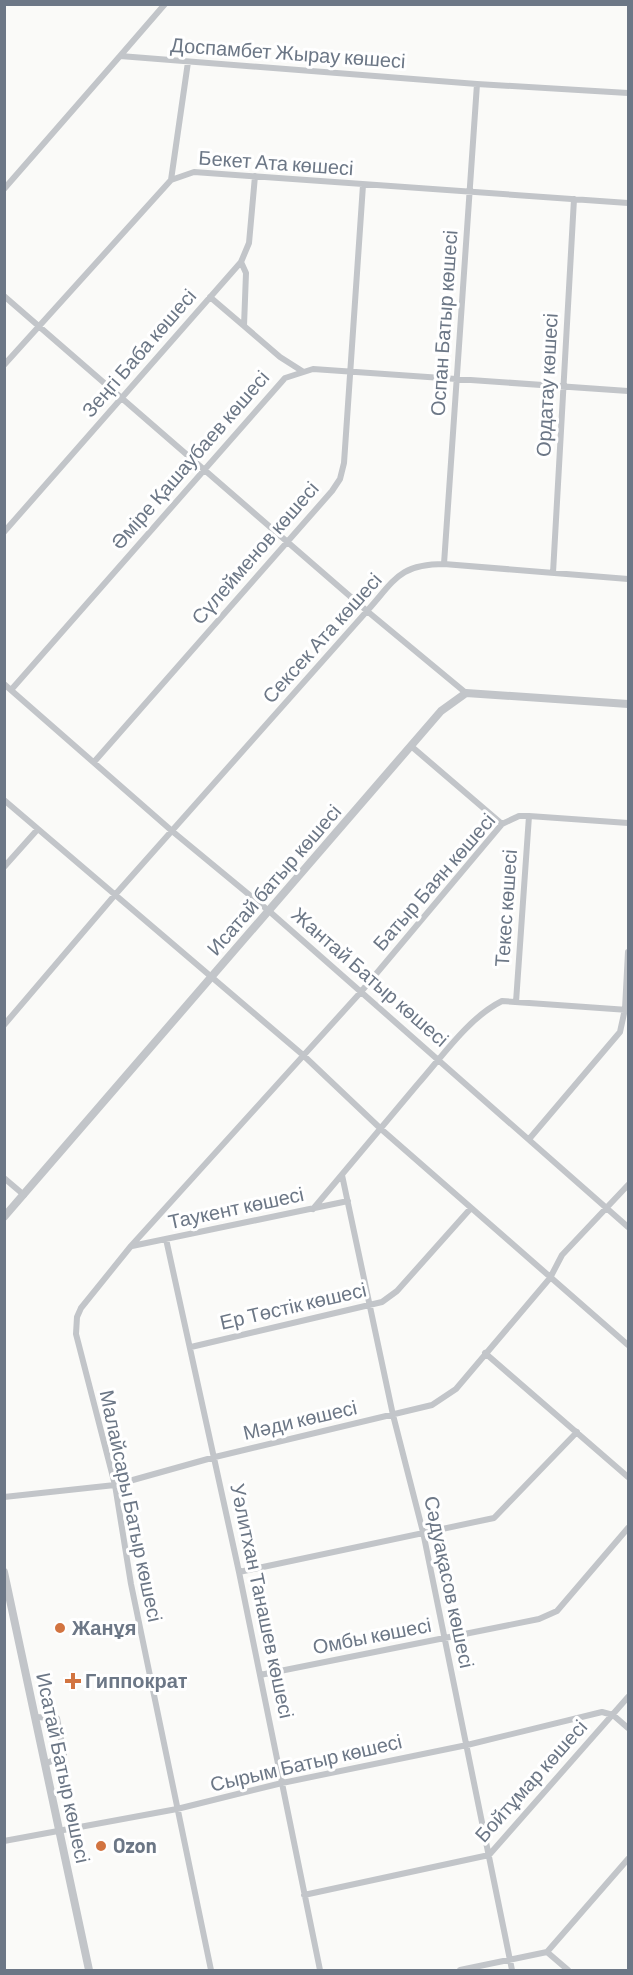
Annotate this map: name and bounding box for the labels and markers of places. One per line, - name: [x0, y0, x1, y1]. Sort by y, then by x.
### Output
- place label: Жанұя: [71, 1615, 136, 1639]
- marker: Жанұя: [53, 1621, 67, 1635]
- place label: Гиппократ: [85, 1668, 188, 1692]
- marker: Гиппократ: [66, 1674, 80, 1688]
- place label: Ozon: [113, 1833, 157, 1857]
- marker: Ozon: [94, 1839, 108, 1853]

